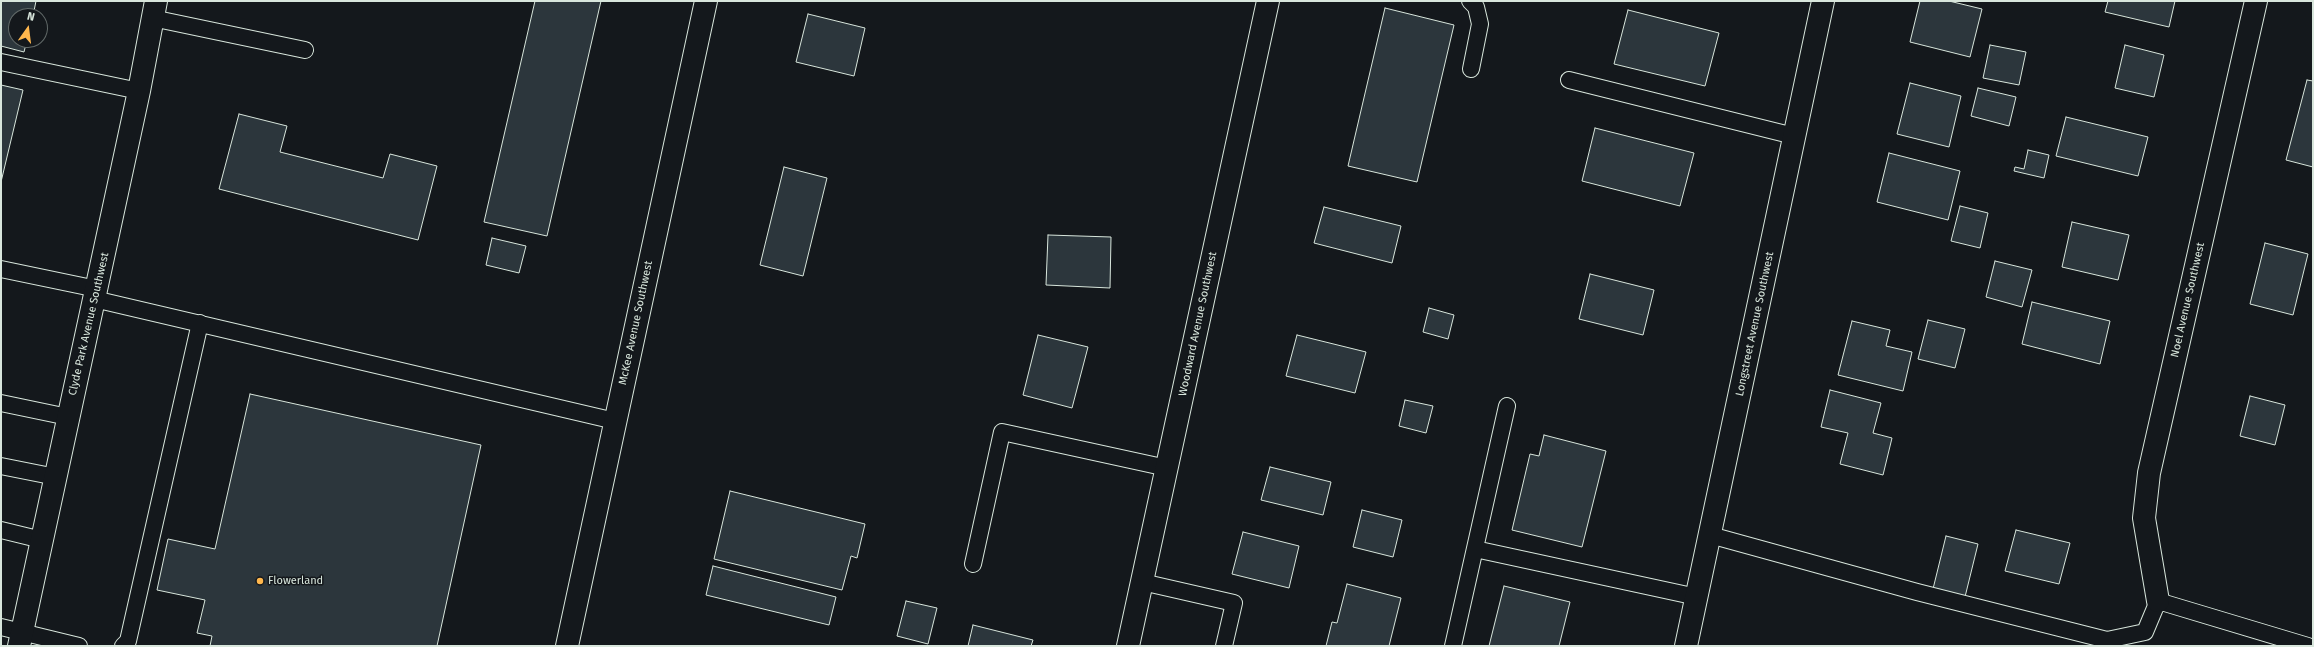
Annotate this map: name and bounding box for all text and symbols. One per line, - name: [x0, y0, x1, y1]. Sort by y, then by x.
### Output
- north arrow: [8, 8, 48, 48]
- text: N: [26, 10, 36, 24]
- street label: Noel Avenue Southwest: [2168, 241, 2208, 359]
- street label: Clyde Park Avenue Southwest: [66, 251, 112, 397]
- street label: Woodward Avenue Southwest: [1176, 251, 1220, 397]
- street label: Longstreet Avenue Southwest: [1733, 251, 1777, 397]
- street label: McKee Avenue Southwest: [616, 260, 656, 386]
- place label: Flowerland: [268, 574, 323, 588]
- marker: Flowerland: [255, 576, 265, 586]

